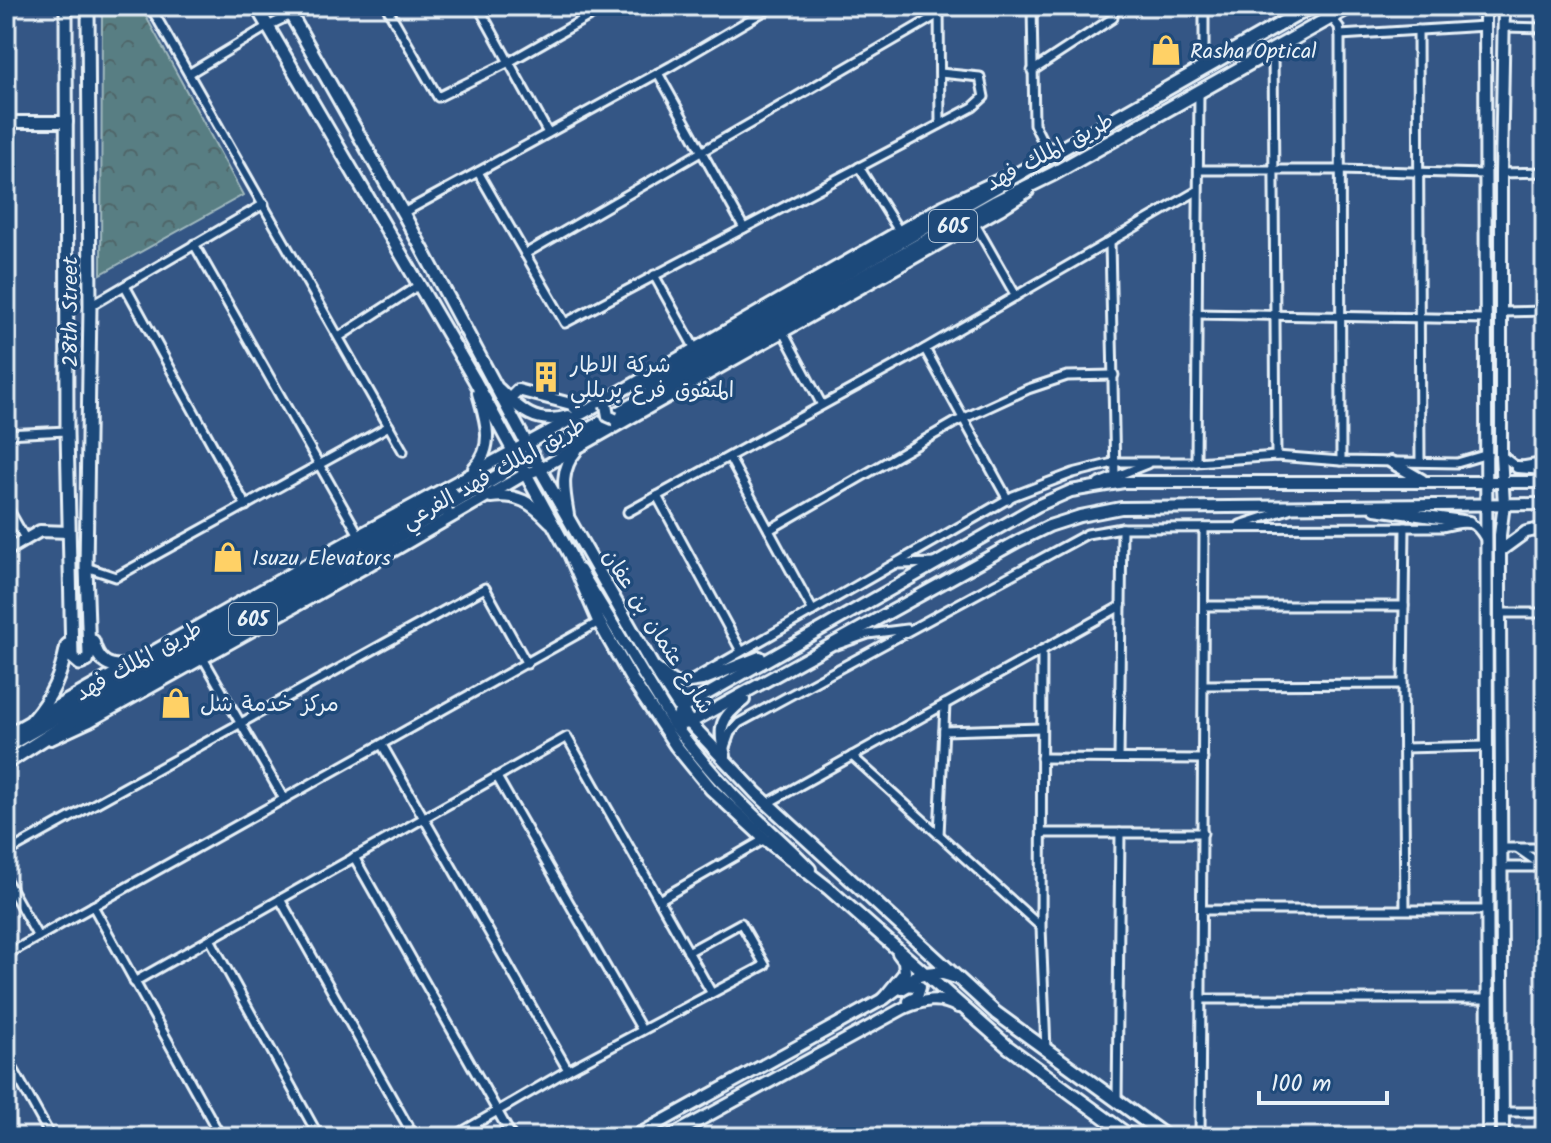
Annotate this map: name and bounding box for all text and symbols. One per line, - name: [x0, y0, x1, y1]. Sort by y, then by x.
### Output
- shop icon: Rasha Optical: [1149, 33, 1183, 67]
- place label: Rasha Optical: [1190, 35, 1317, 70]
- street label: طريق الملك فهد: [980, 105, 1121, 202]
- road number: 605: [929, 210, 977, 242]
- street label: 28th Street: [54, 256, 89, 367]
- place label: شركة الاطار المتفوق فرع بريللي: [569, 349, 734, 409]
- building icon: شركة الاطار المتفوق فرع بريللي: [529, 360, 563, 394]
- street label: طريق الملك فهد الفرعي: [396, 409, 593, 539]
- shop icon: Isuzu Elevators: [211, 540, 245, 574]
- place label: Isuzu Elevators: [252, 542, 391, 577]
- street label: شارع عثمان بن عفان: [592, 543, 722, 722]
- road number: 605: [229, 603, 277, 635]
- street label: طريق الملك فهد: [69, 613, 209, 712]
- shop icon: مركز خدمة شل: [159, 686, 193, 720]
- place label: مركز خدمة شل: [200, 688, 339, 723]
- scale bar: [1259, 1055, 1387, 1105]
- text: 100 m: [1271, 1065, 1331, 1104]

